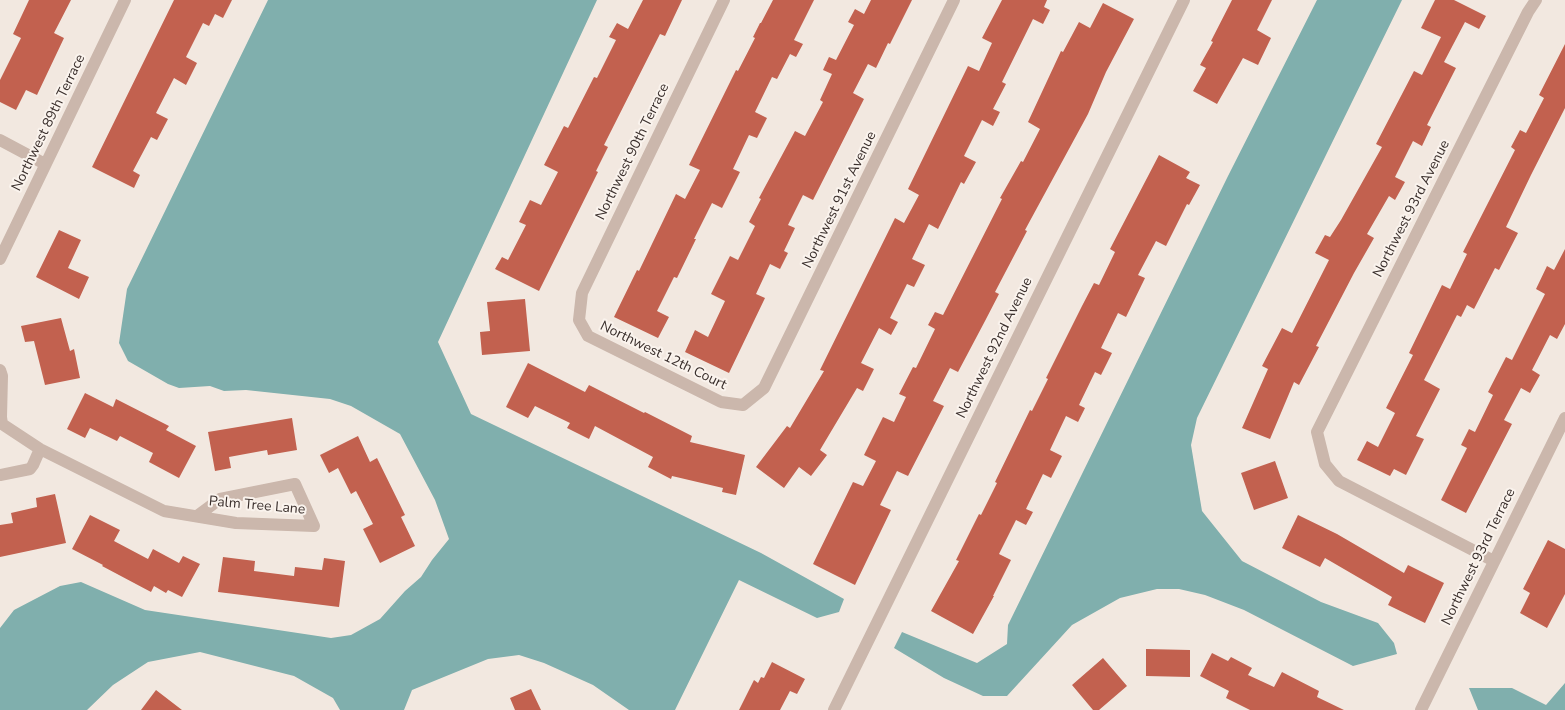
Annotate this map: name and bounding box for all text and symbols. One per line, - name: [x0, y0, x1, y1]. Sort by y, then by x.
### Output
- street label: Northwest 89th Terrace: [9, 52, 89, 194]
- street label: Northwest 90th Terrace: [593, 81, 673, 223]
- street label: Northwest 91st Avenue: [800, 129, 880, 271]
- street label: Northwest 93rd Avenue: [1370, 138, 1454, 280]
- street label: Northwest 92nd Avenue: [954, 275, 1036, 421]
- street label: Northwest 12th Court: [597, 318, 729, 394]
- street label: Northwest 93rd Terrace: [1439, 486, 1519, 628]
- street label: Palm Tree Lane: [208, 493, 306, 519]

